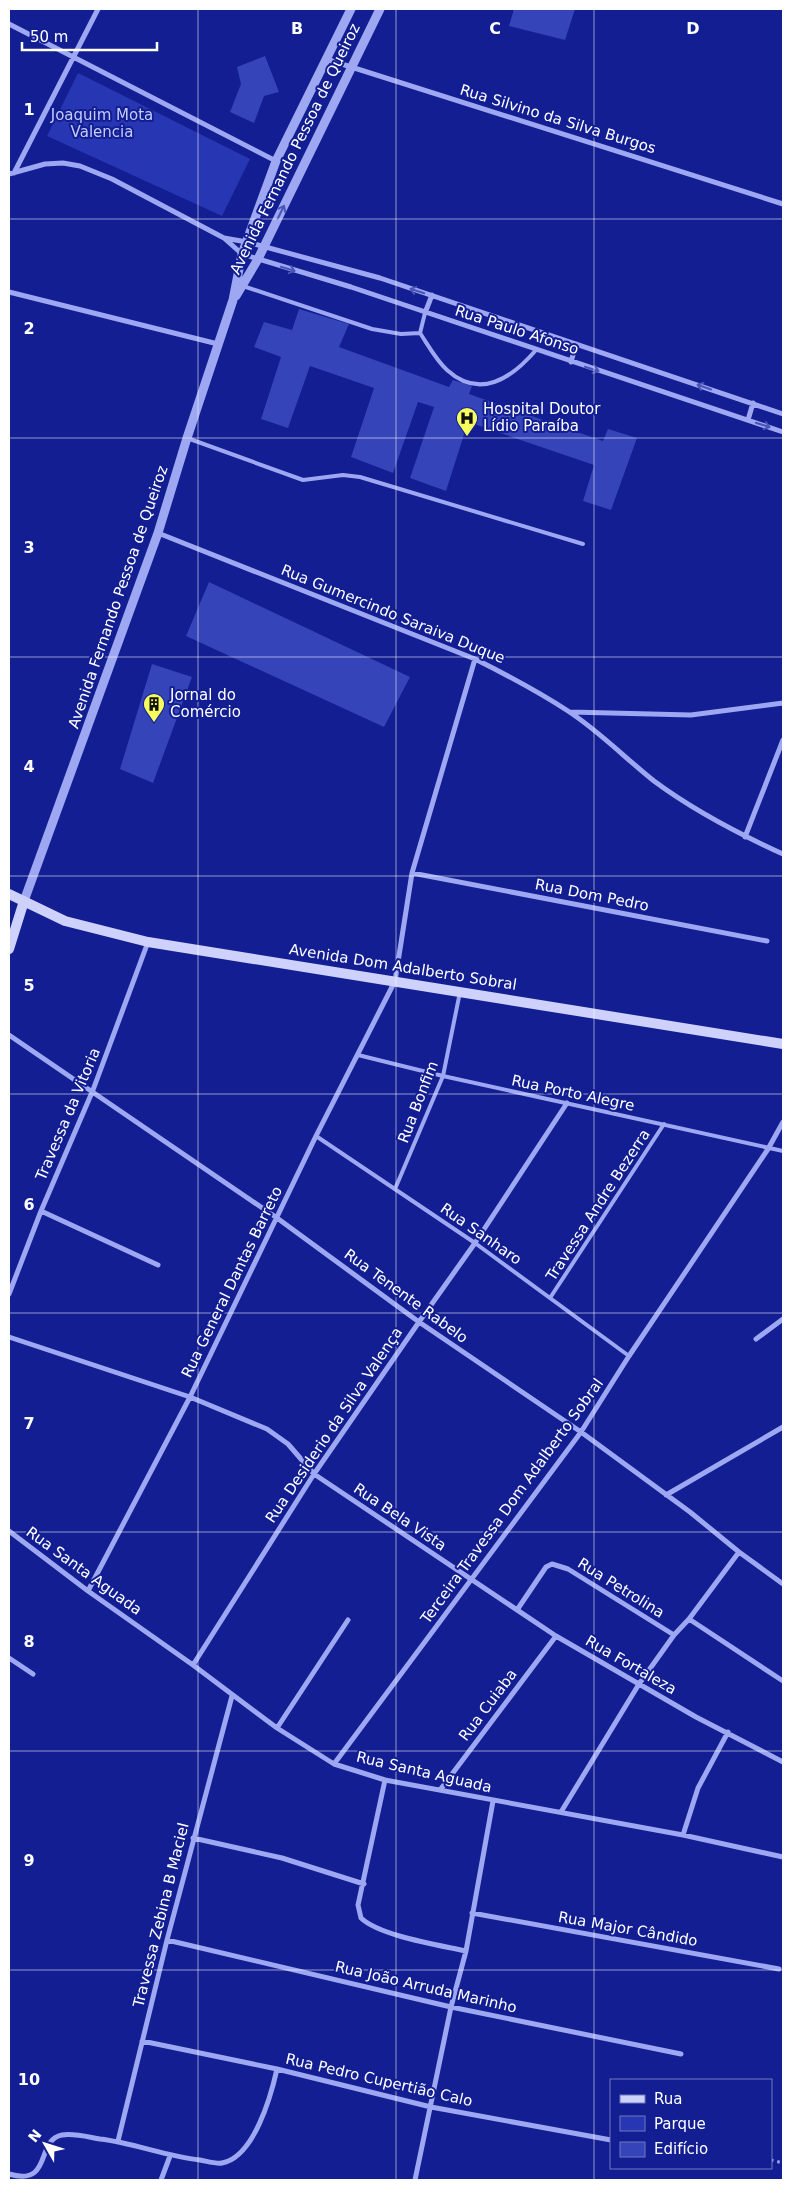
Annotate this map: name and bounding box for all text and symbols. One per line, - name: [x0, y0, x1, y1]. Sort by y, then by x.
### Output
- text: B: [291, 19, 303, 38]
- text: C: [489, 19, 501, 38]
- text: D: [686, 19, 700, 38]
- scale bar: [22, 20, 158, 52]
- street label: Avenida Fernando Pessoa de Queiroz: [226, 21, 364, 277]
- text: 50 m: [30, 28, 68, 46]
- street label: Rua Silvino da Silva Burgos: [458, 81, 658, 157]
- text: 1: [23, 100, 35, 119]
- park label: Joaquim Mota Valencia: [50, 106, 153, 141]
- one-way arrow: [276, 204, 286, 219]
- one-way arrow: [280, 264, 296, 274]
- one-way arrow: [409, 285, 425, 295]
- street label: Rua Paulo Afonso: [453, 301, 581, 359]
- text: 2: [23, 319, 35, 338]
- one-way arrow: [584, 364, 600, 374]
- one-way arrow: [697, 382, 712, 391]
- place label: Hospital Doutor Lídio Paraíba: [483, 400, 601, 435]
- hospital icon: Hospital Doutor Lídio Paraíba: [455, 406, 479, 437]
- one-way arrow: [755, 421, 771, 430]
- street label: Avenida Fernando Pessoa de Queiroz: [64, 463, 172, 731]
- text: 3: [23, 538, 35, 557]
- street label: Rua Gumercindo Saraiva Duque: [278, 561, 508, 667]
- place label: Jornal do Comércio: [169, 686, 241, 721]
- building icon: Jornal do Comércio: [142, 692, 166, 723]
- text: 4: [23, 757, 35, 776]
- street label: Rua Dom Pedro: [534, 875, 650, 915]
- street label: Avenida Dom Adalberto Sobral: [288, 940, 518, 994]
- text: 5: [23, 976, 35, 995]
- street label: Travessa da Vitoria: [32, 1045, 104, 1184]
- street label: Rua Bonfim: [394, 1059, 442, 1145]
- street label: Rua Porto Alegre: [510, 1071, 636, 1115]
- street label: Travessa Andre Bezerra: [542, 1126, 654, 1285]
- street label: Rua General Dantas Barreto: [178, 1183, 286, 1381]
- text: 6: [23, 1195, 35, 1214]
- street label: Rua Sanharo: [437, 1199, 525, 1269]
- street label: Rua Tenente Rabelo: [341, 1245, 471, 1347]
- street label: Rua Desiderio da Silva Valença: [262, 1324, 406, 1526]
- street label: Terceira Travessa Dom Adalberto Sobral: [416, 1375, 607, 1628]
- text: 7: [23, 1414, 35, 1433]
- street label: Rua Bela Vista: [350, 1479, 450, 1555]
- street label: Rua Santa Aguada: [23, 1523, 145, 1619]
- street label: Rua Petrolina: [574, 1554, 668, 1622]
- text: 8: [23, 1632, 35, 1651]
- street label: Rua Fortaleza: [582, 1632, 680, 1698]
- street label: Rua Cuiaba: [455, 1666, 521, 1744]
- street label: Rua Santa Aguada: [355, 1748, 493, 1796]
- street label: Travessa Zebina B Maciel: [129, 1821, 193, 2010]
- text: 9: [23, 1851, 35, 1870]
- street label: Rua Major Cândido: [557, 1908, 699, 1950]
- street label: Rua João Arruda Marinho: [333, 1957, 519, 2017]
- street label: Rua Pedro Cupertião Calo: [284, 2050, 474, 2110]
- text: 10: [18, 2070, 40, 2089]
- legend: [610, 2079, 772, 2169]
- text: Rua: [654, 2090, 682, 2108]
- text: Parque: [654, 2115, 706, 2133]
- north arrow: [20, 2119, 70, 2169]
- text: N: [25, 2126, 45, 2145]
- text: Edifício: [654, 2140, 708, 2158]

